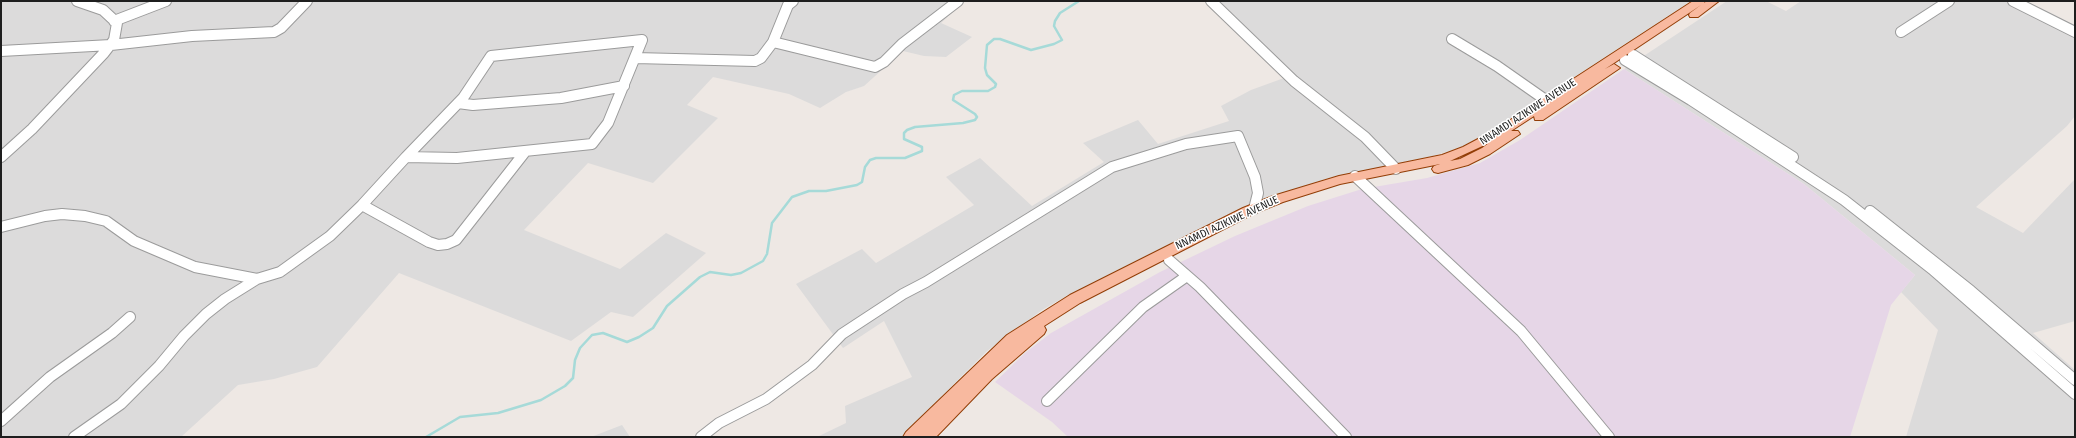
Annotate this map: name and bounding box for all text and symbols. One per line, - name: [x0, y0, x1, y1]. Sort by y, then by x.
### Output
- street label: NNAMDI AZIKIWE AVENUE: [1477, 76, 1579, 148]
- street label: NNAMDI AZIKIWE AVENUE: [1173, 193, 1281, 253]

